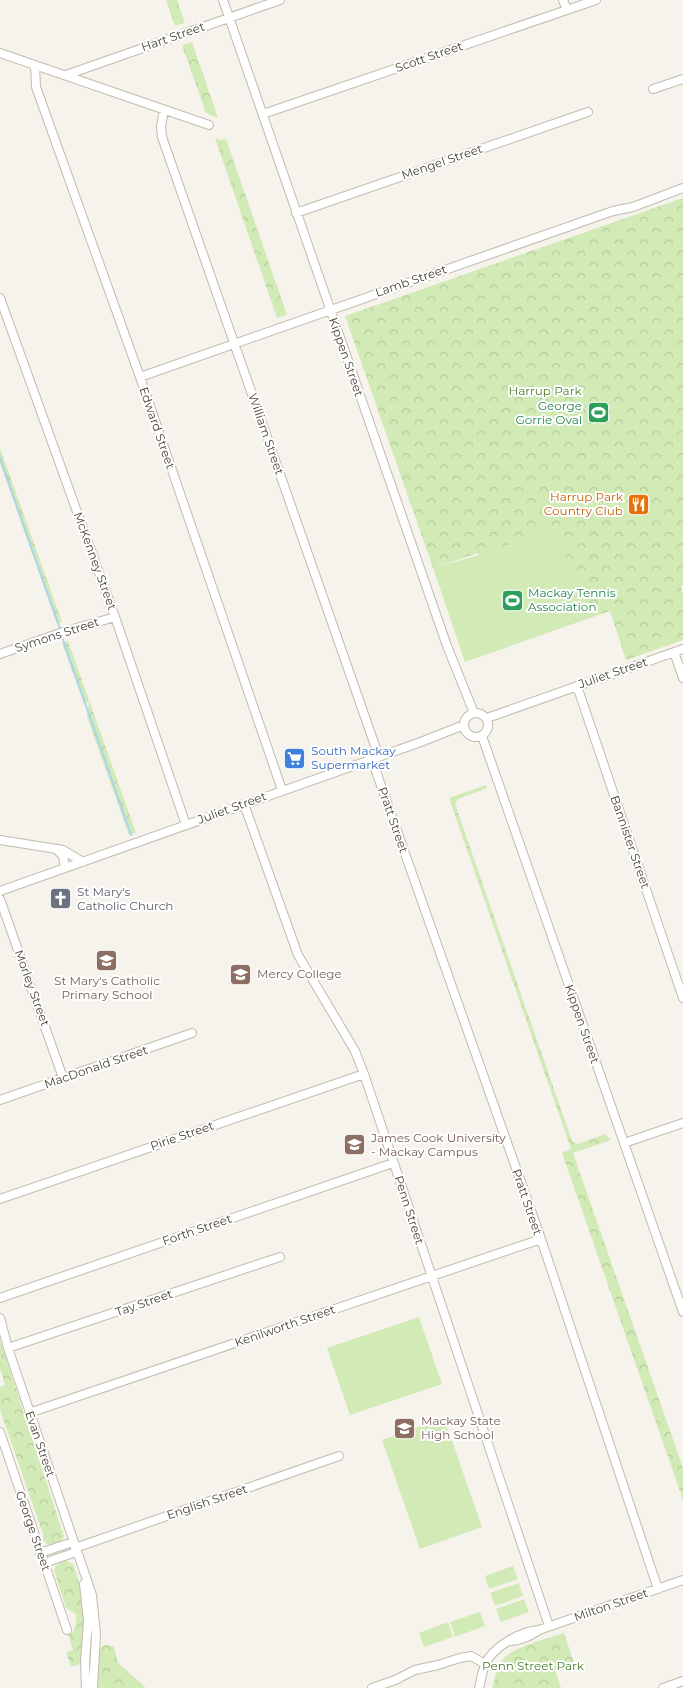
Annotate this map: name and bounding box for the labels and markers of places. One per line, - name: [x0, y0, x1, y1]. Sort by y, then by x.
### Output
- place label: George Gorrie Oval: [515, 398, 582, 427]
- sports icon: George Gorrie Oval: [586, 401, 610, 425]
- place label: Harrup Park Country Club: [544, 489, 624, 518]
- restaurant icon: Harrup Park Country Club: [627, 492, 651, 516]
- place label: Mackay Tennis Association: [528, 585, 616, 614]
- sports icon: Mackay Tennis Association: [500, 588, 524, 612]
- place label: South Mackay Supermarket: [311, 743, 396, 772]
- supermarket icon: South Mackay Supermarket: [283, 746, 307, 770]
- place label: St Mary's Catholic Church: [77, 884, 173, 913]
- church icon: St Mary's Catholic Church: [49, 887, 73, 911]
- school or university icon: St Mary's Catholic Primary School: [95, 948, 119, 972]
- school or university icon: Mercy College: [229, 962, 253, 986]
- place label: Mercy College: [257, 966, 342, 981]
- place label: St Mary's Catholic Primary School: [54, 973, 160, 1002]
- place label: James Cook University - Mackay Campus: [370, 1130, 506, 1159]
- school or university icon: James Cook University - Mackay Campus: [343, 1133, 367, 1157]
- place label: Mackay State High School: [421, 1413, 501, 1442]
- school or university icon: Mackay State High School: [393, 1416, 417, 1440]

